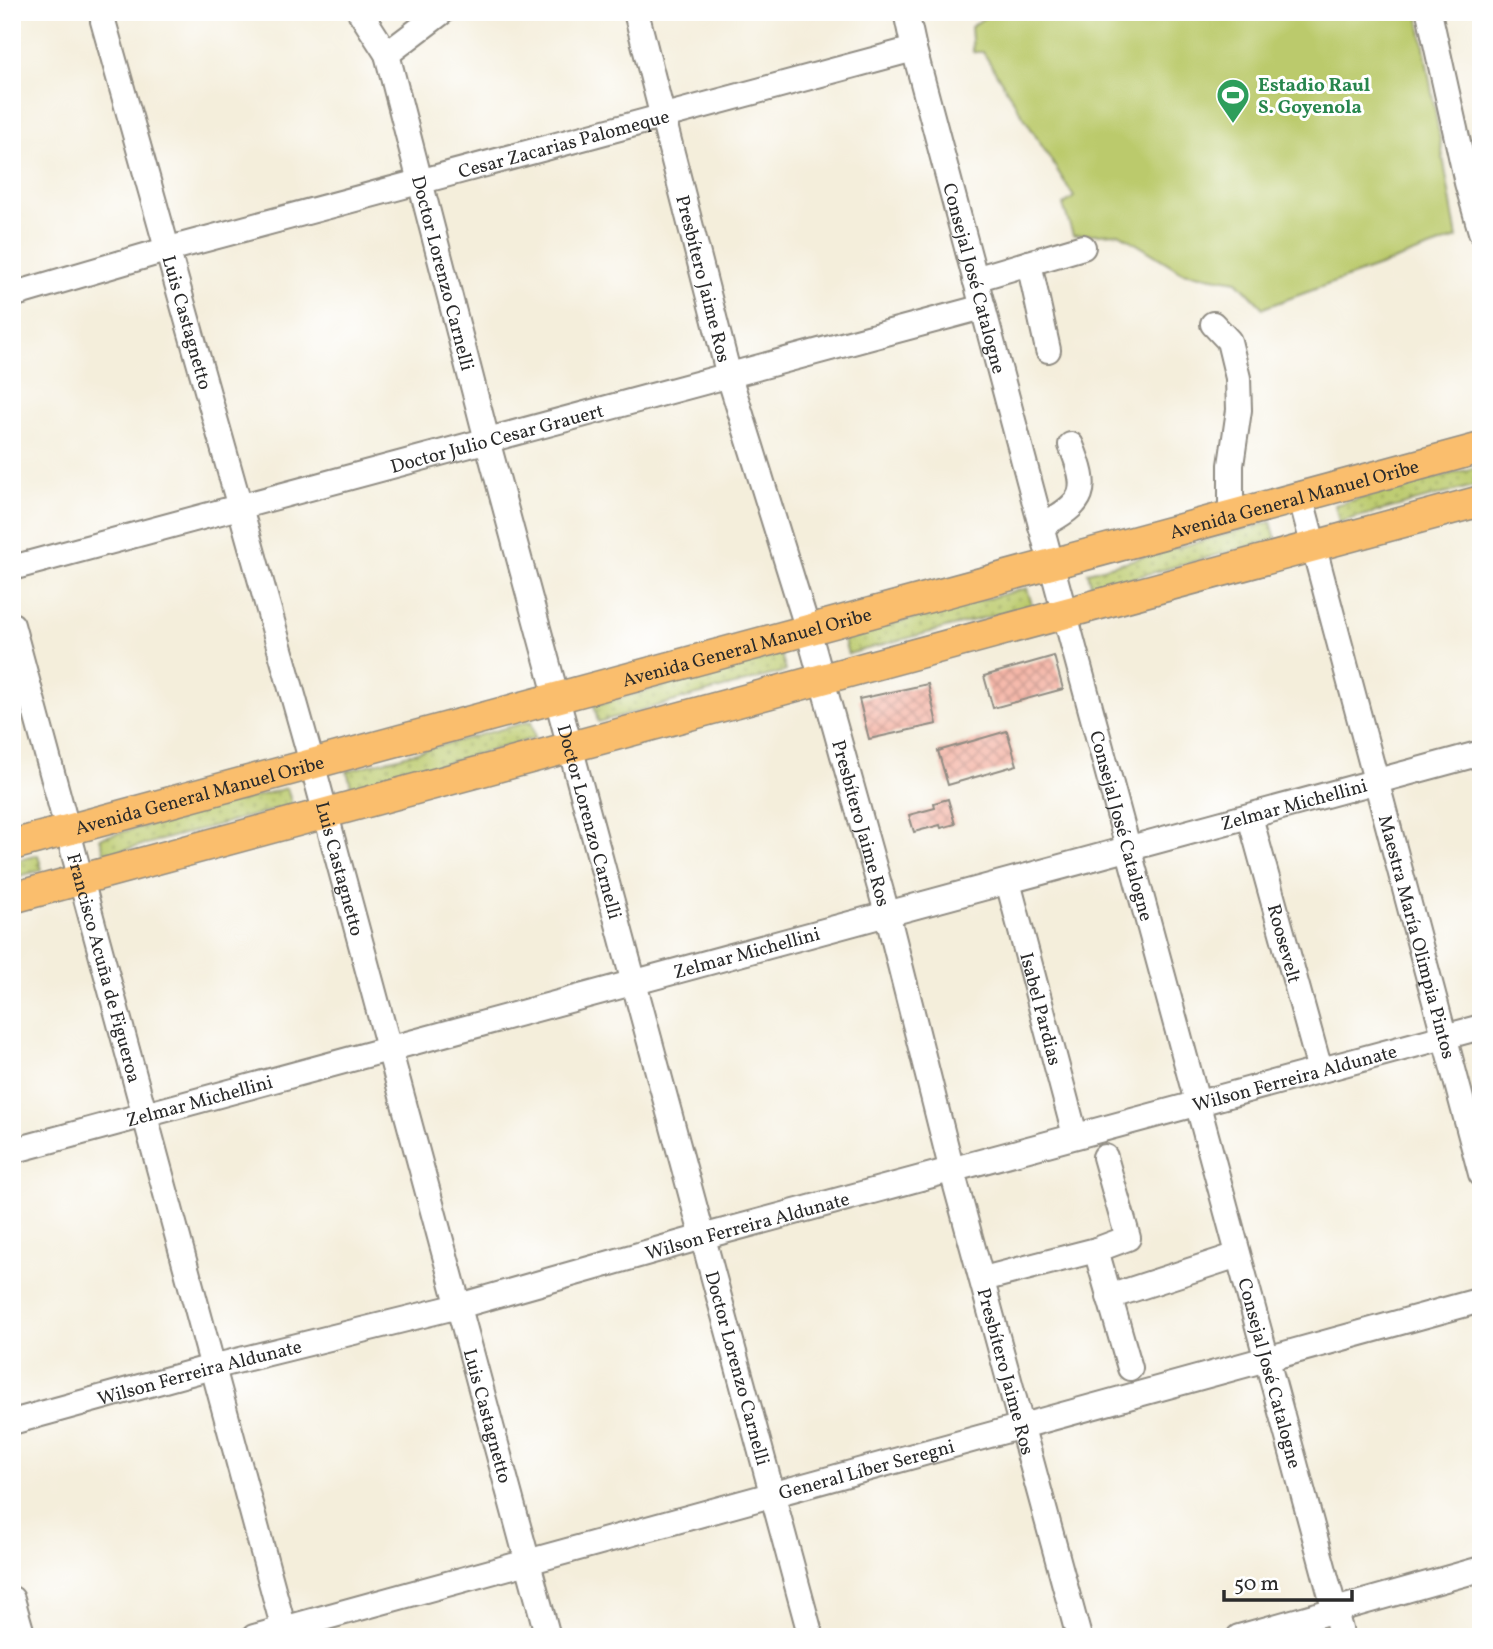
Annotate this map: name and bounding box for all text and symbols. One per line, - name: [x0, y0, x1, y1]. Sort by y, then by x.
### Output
- place label: Estadio Raul S. Goyenola: [1258, 73, 1370, 121]
- sports icon: Estadio Raul S. Goyenola: [1214, 76, 1252, 125]
- street label: Cesar Zacarias Palomeque: [455, 104, 672, 186]
- street label: Doctor Lorenzo Carnelli: [404, 173, 480, 374]
- street label: Consejal José Catalogne: [935, 180, 1011, 377]
- street label: Presbítero Jaime Ros: [668, 193, 736, 365]
- street label: Luis Castagnetto: [155, 253, 217, 393]
- street label: Doctor Julio Cesar Grauert: [388, 398, 607, 481]
- street label: Avenida General Manuel Oribe: [1167, 454, 1422, 547]
- street label: Avenida General Manuel Oribe: [620, 602, 875, 694]
- street label: Doctor Lorenzo Carnelli: [550, 722, 627, 923]
- street label: Consejal José Catalogne: [1082, 728, 1158, 924]
- street label: Presbítero Jaime Ros: [824, 737, 896, 910]
- street label: Avenida General Manuel Oribe: [72, 750, 327, 842]
- street label: Zelmar Michellini: [1218, 773, 1371, 838]
- street label: Luis Castagnetto: [308, 799, 369, 939]
- street label: Maestra María Olimpia Pintos: [1371, 812, 1461, 1062]
- street label: Francisco Acuña de Figueroa: [59, 850, 146, 1086]
- street label: Roosevelt: [1260, 901, 1306, 987]
- street label: Zelmar Michellini: [671, 922, 823, 986]
- street label: Isabel Pardias: [1012, 950, 1067, 1068]
- street label: Wilson Ferreira Aldunate: [1190, 1039, 1400, 1119]
- street label: Zelmar Michellini: [124, 1070, 276, 1134]
- street label: Wilson Ferreira Aldunate: [643, 1187, 852, 1267]
- street label: Doctor Lorenzo Carnelli: [697, 1268, 775, 1469]
- street label: Consejal José Catalogne: [1230, 1275, 1307, 1472]
- street label: Presbítero Jaime Ros: [969, 1285, 1040, 1458]
- street label: Wilson Ferreira Aldunate: [95, 1334, 305, 1413]
- street label: Luis Castagnetto: [456, 1346, 517, 1486]
- street label: General Líber Seregni: [776, 1434, 958, 1507]
- scale bar: [1224, 1558, 1351, 1602]
- text: 50 m: [1234, 1570, 1279, 1599]

